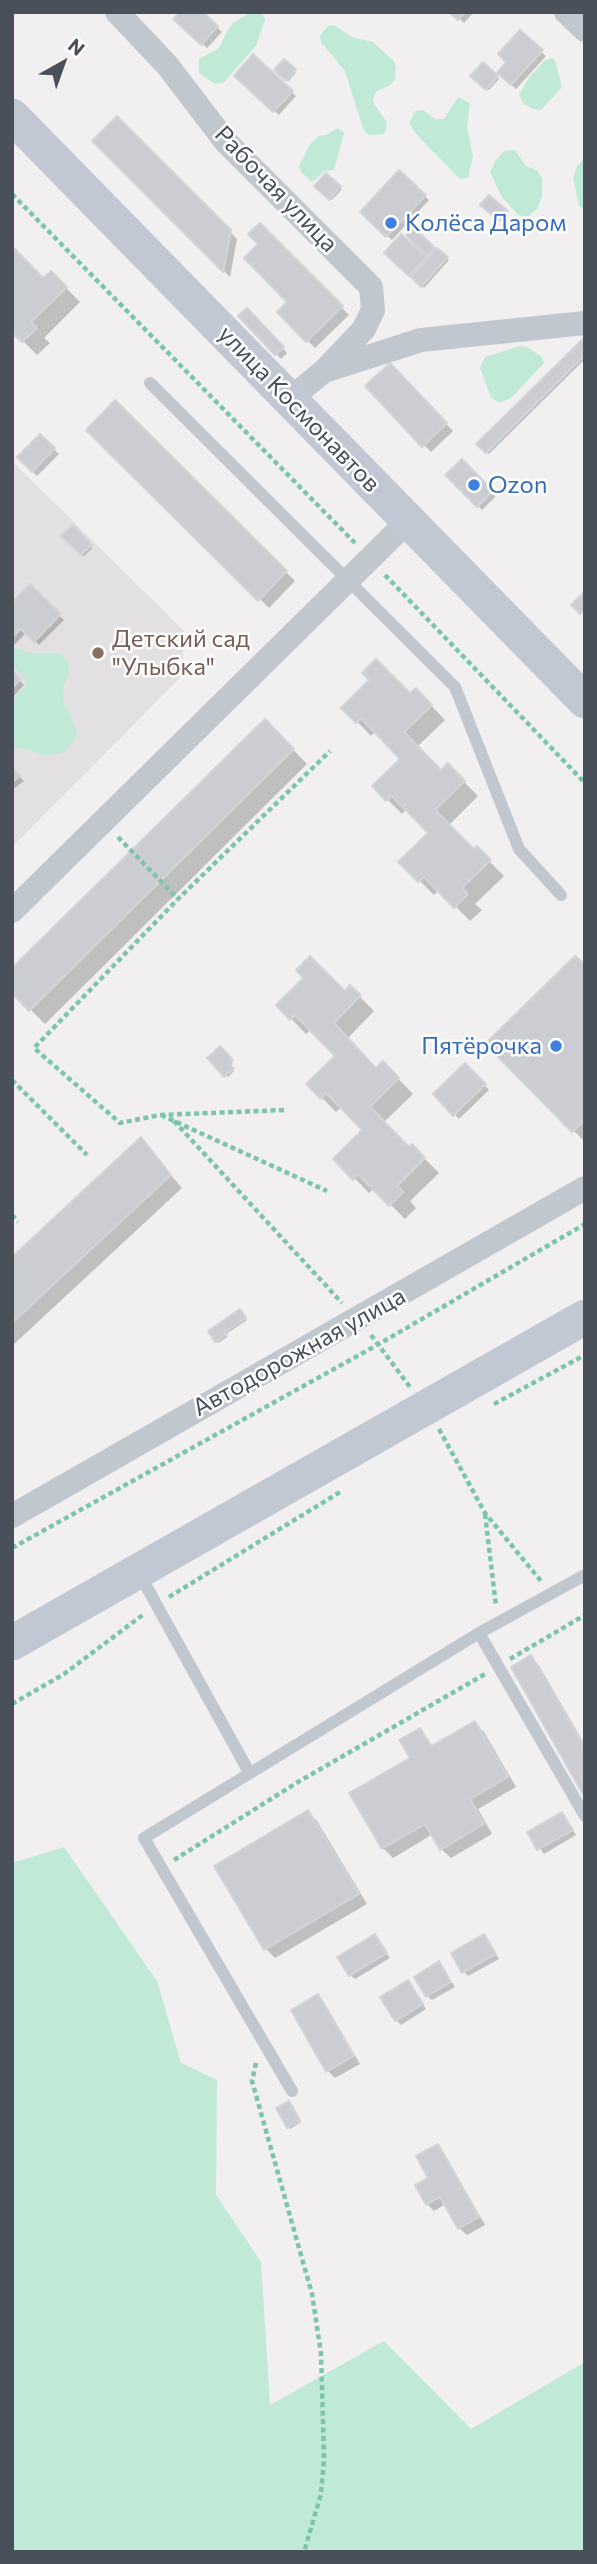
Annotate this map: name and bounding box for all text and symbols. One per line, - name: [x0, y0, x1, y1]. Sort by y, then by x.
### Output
- north arrow: [28, 28, 98, 98]
- text: N: [64, 33, 90, 60]
- street label: Рабочая улица: [209, 120, 343, 258]
- place label: Колёса Даром: [405, 209, 566, 237]
- marker: Колёса Даром: [383, 215, 399, 231]
- street label: улица Космонавтов: [212, 320, 386, 498]
- place label: Ozon: [488, 471, 548, 499]
- marker: Ozon: [466, 477, 482, 493]
- place label: Детский сад "Улыбка": [112, 625, 250, 681]
- marker: Детский сад "Улыбка": [90, 645, 106, 661]
- place label: Пятёрочка: [421, 1032, 542, 1060]
- marker: Пятёрочка: [548, 1038, 564, 1054]
- street label: Автодорожная улица: [188, 1282, 410, 1422]

